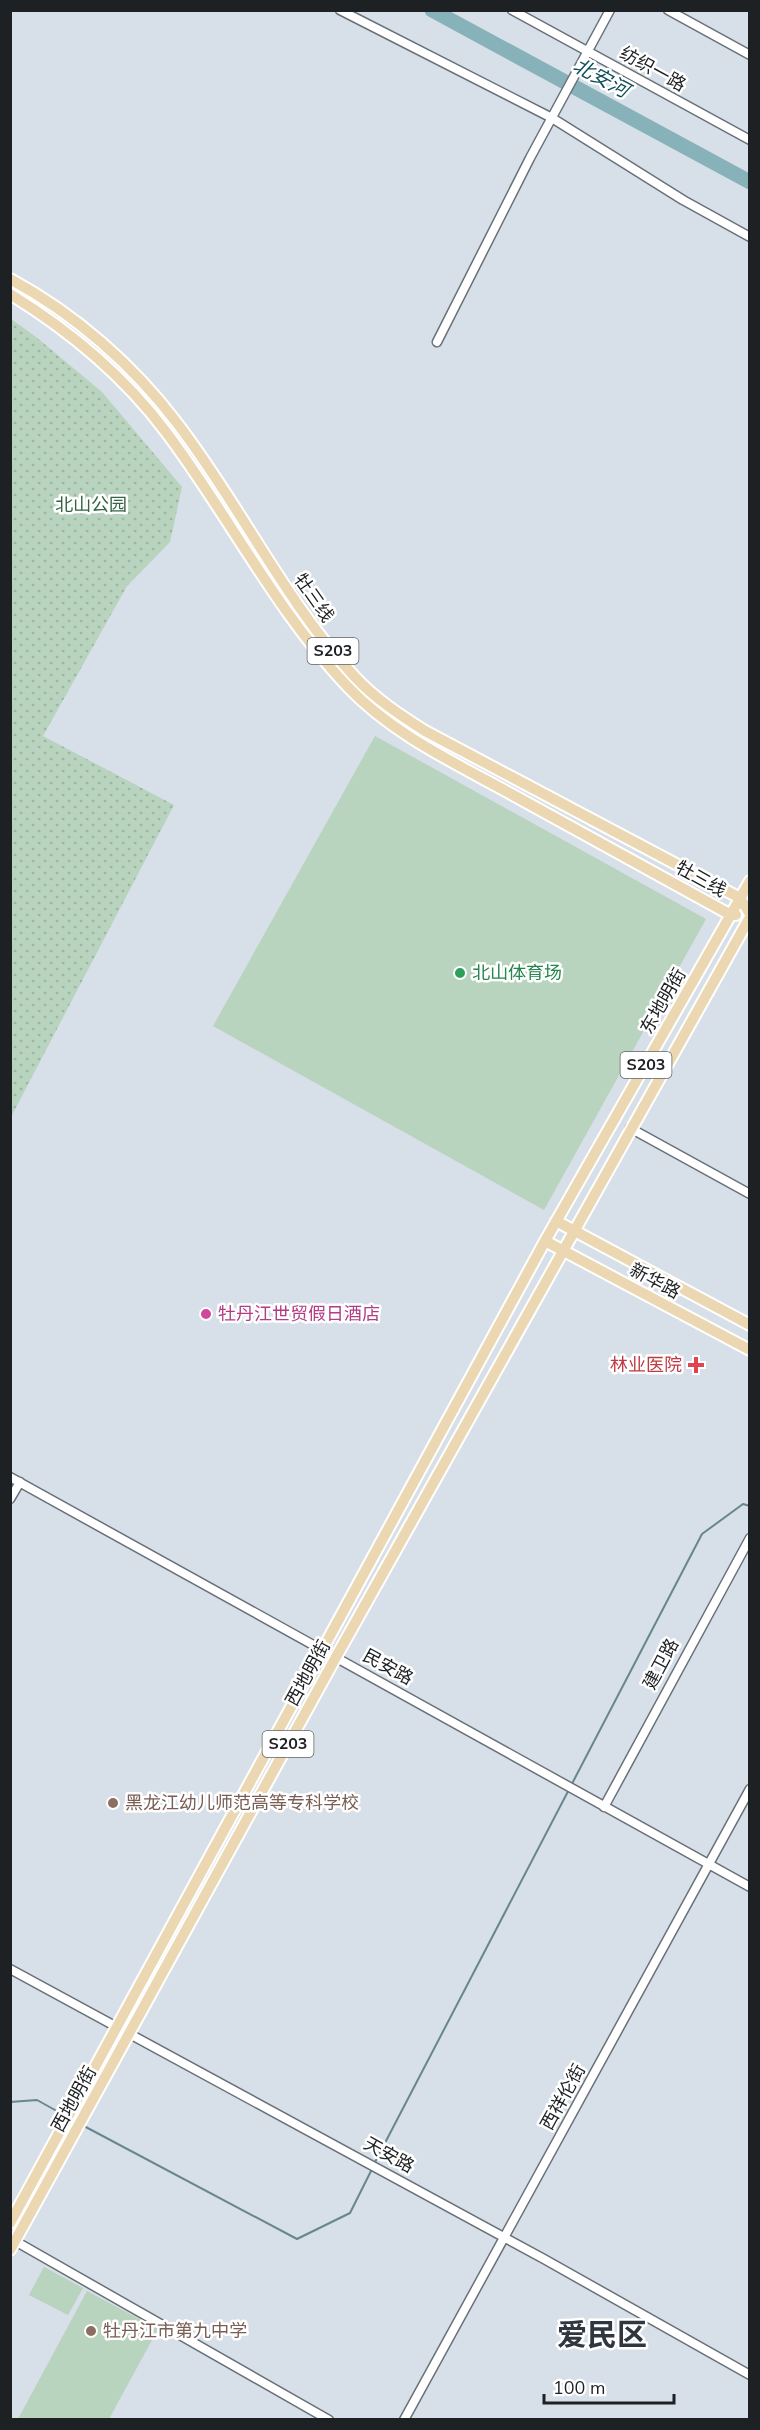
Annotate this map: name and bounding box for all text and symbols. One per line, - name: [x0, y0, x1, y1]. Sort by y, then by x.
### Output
- street label: 纺织一路: [616, 41, 690, 97]
- water label: 北安河: [568, 52, 637, 106]
- park label: 北山公园: [55, 493, 127, 517]
- street label: 牡三线: [289, 569, 339, 627]
- road number: S203: [308, 638, 358, 664]
- street label: 牡三线: [672, 855, 730, 903]
- place label: 北山体育场: [472, 961, 562, 985]
- street label: 东地明街: [635, 964, 691, 1038]
- marker: 北山体育场: [453, 966, 467, 980]
- road number: S203: [620, 1052, 672, 1078]
- street label: 新华路: [626, 1258, 684, 1304]
- place label: 牡丹江世贸假日酒店: [218, 1302, 380, 1326]
- marker: 牡丹江世贸假日酒店: [199, 1307, 213, 1321]
- place label: 林业医院: [610, 1353, 682, 1377]
- marker: 林业医院: [687, 1356, 705, 1374]
- street label: 建卫路: [638, 1635, 684, 1693]
- street label: 西地明街: [280, 1636, 336, 1710]
- street label: 民安路: [359, 1643, 417, 1691]
- road number: S203: [262, 1731, 314, 1757]
- place label: 黑龙江幼儿师范高等专科学校: [125, 1791, 359, 1815]
- marker: 黑龙江幼儿师范高等专科学校: [106, 1796, 120, 1810]
- street label: 西祥伦街: [535, 2060, 591, 2134]
- street label: 西地明街: [46, 2062, 102, 2136]
- street label: 天安路: [360, 2131, 418, 2179]
- district label: 爱民区: [557, 2315, 647, 2356]
- place label: 牡丹江市第九中学: [103, 2319, 247, 2343]
- marker: 牡丹江市第九中学: [84, 2324, 98, 2338]
- scale bar: [544, 2367, 674, 2405]
- text: 100 m: [553, 2376, 605, 2400]

